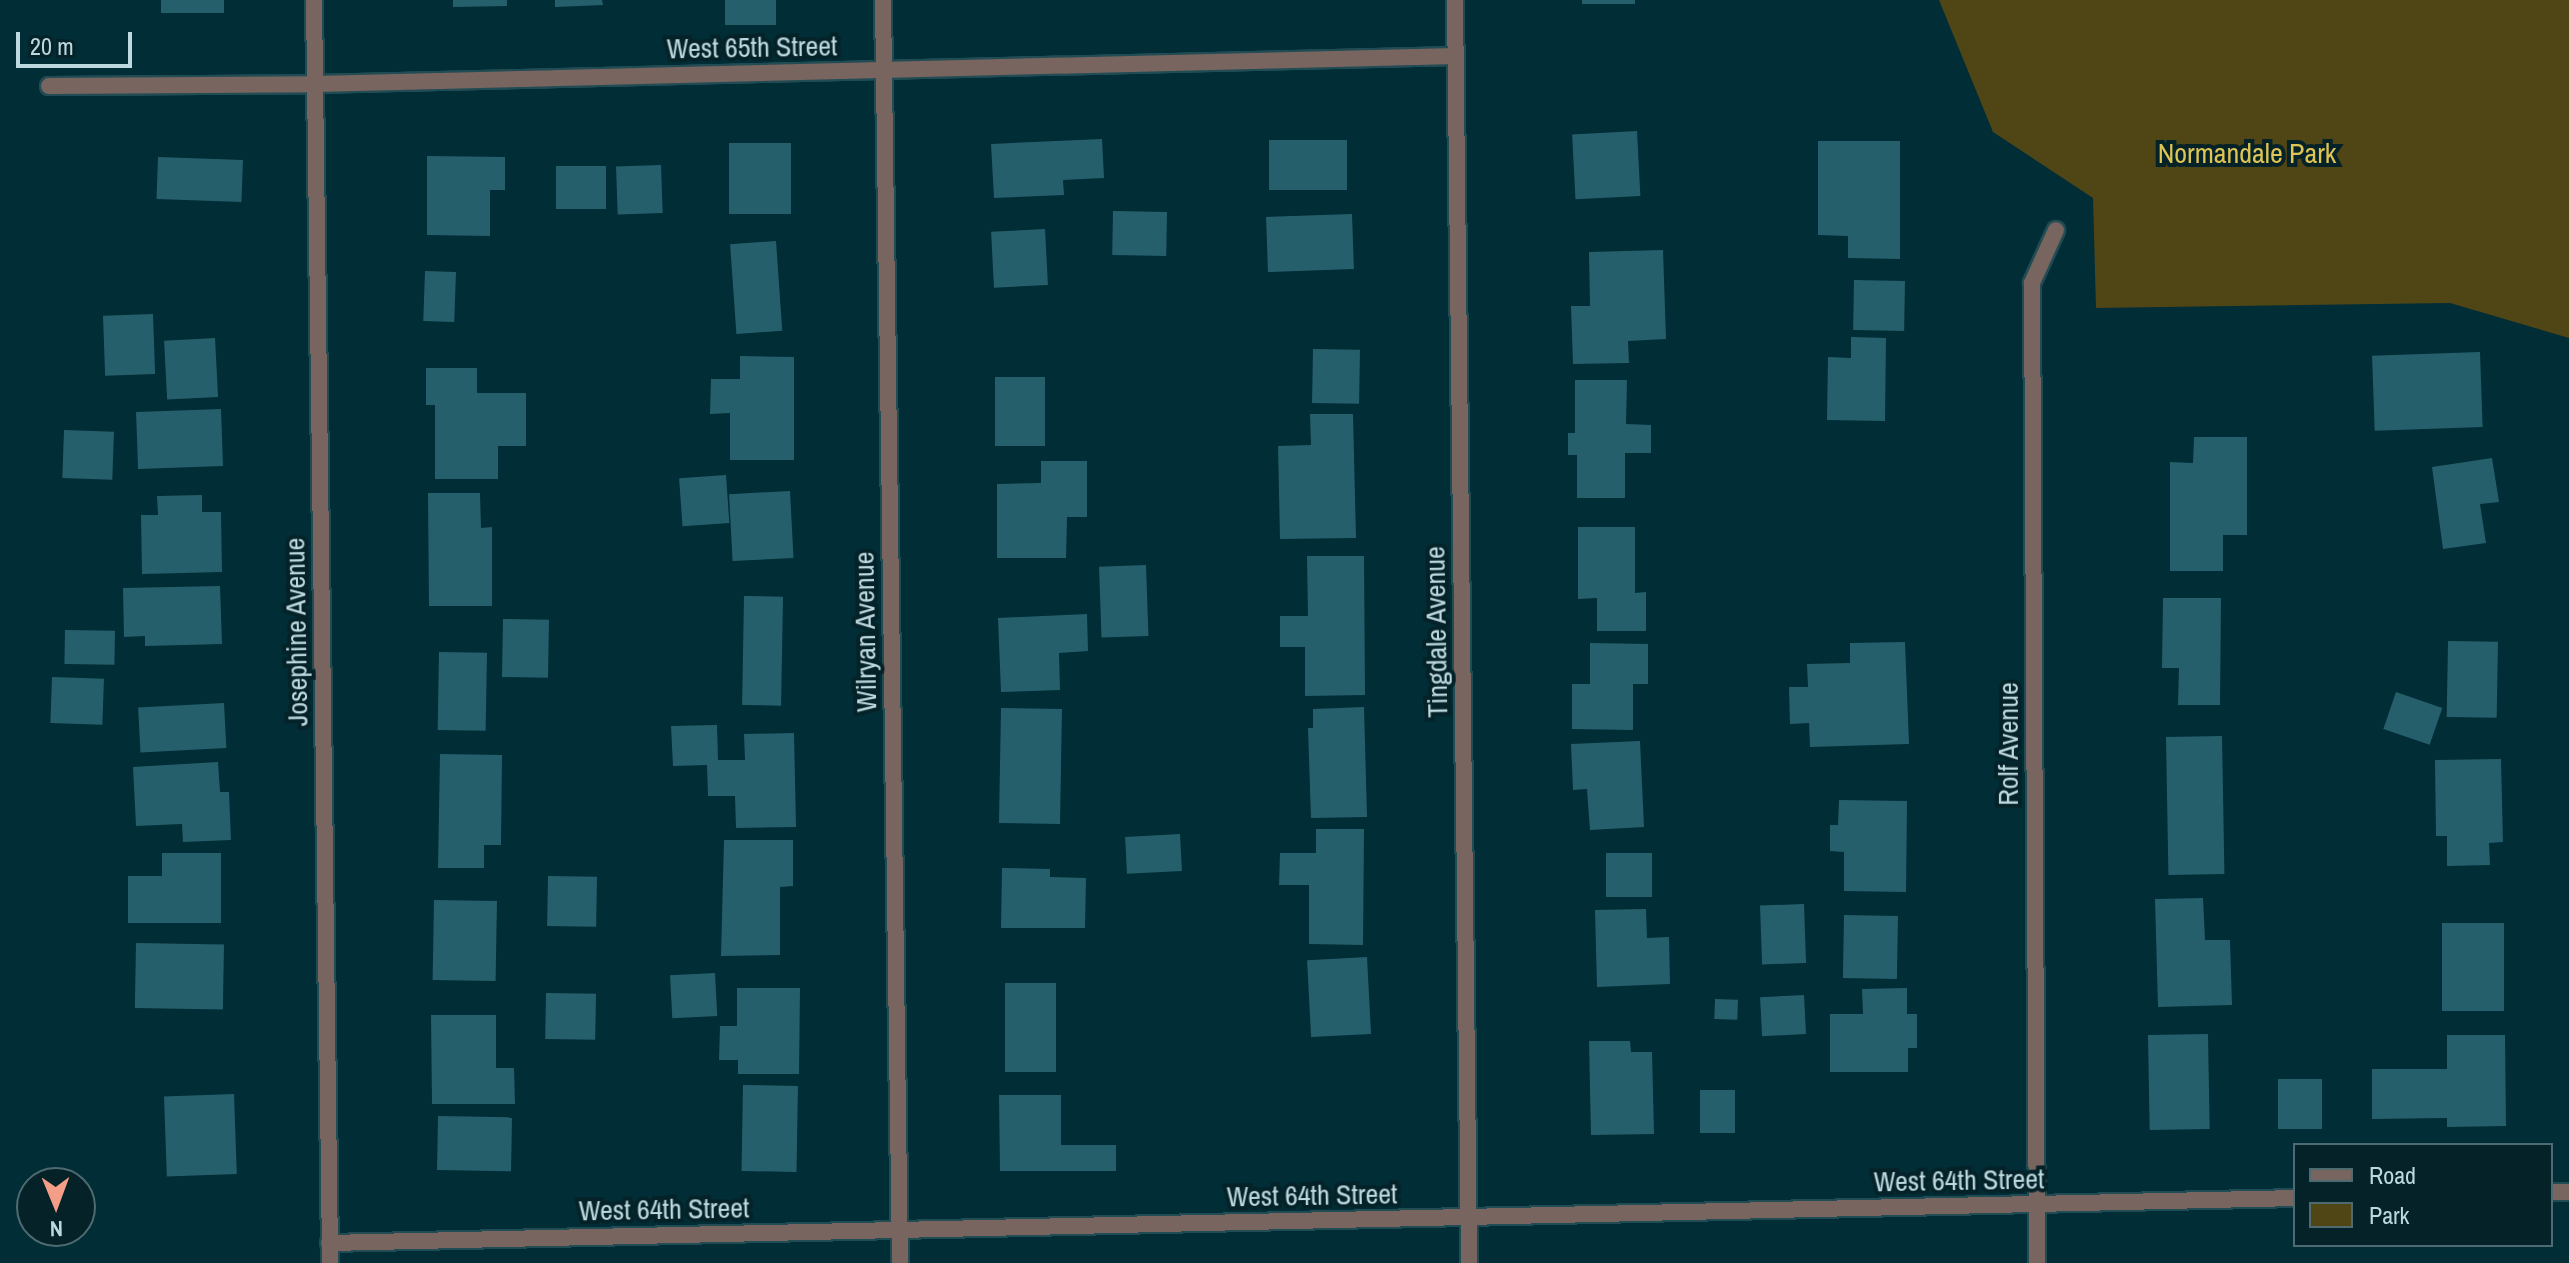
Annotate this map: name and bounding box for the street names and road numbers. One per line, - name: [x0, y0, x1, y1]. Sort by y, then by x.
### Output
- street label: West 65th Street: [666, 29, 838, 65]
- street label: Josephine Avenue: [278, 537, 314, 727]
- street label: Tingdale Avenue: [1418, 545, 1454, 719]
- street label: Wilryan Avenue: [847, 551, 883, 713]
- street label: Rolf Avenue: [1991, 682, 2025, 806]
- street label: West 64th Street: [1873, 1162, 2045, 1198]
- street label: West 64th Street: [1226, 1177, 1398, 1213]
- street label: West 64th Street: [578, 1191, 750, 1227]

